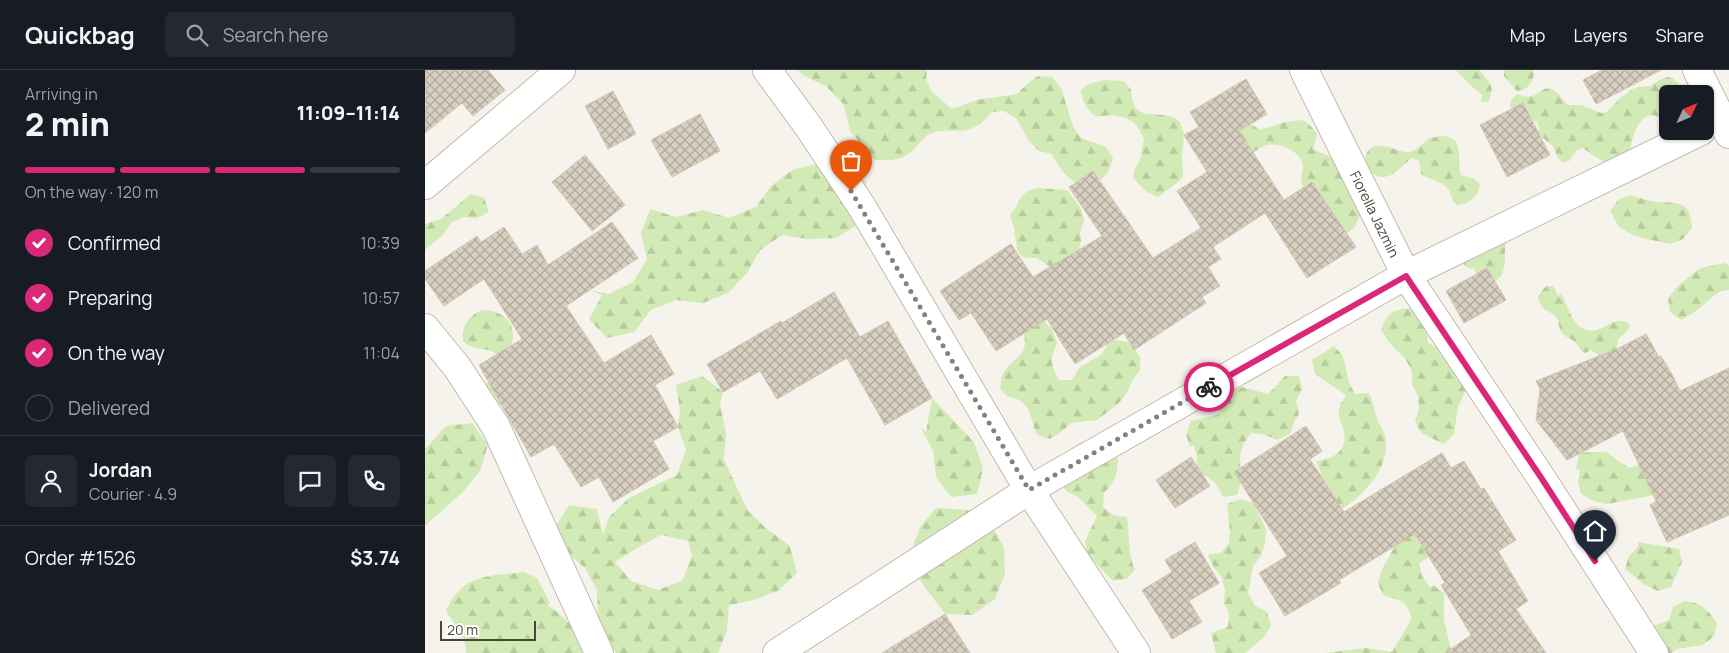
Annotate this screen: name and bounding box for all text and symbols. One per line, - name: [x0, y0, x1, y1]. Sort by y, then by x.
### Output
- search box: [165, 12, 515, 57]
- text: Quickbag: [25, 18, 135, 51]
- icon: search: [183, 21, 211, 49]
- text: Search here: [223, 22, 328, 48]
- text: Map: [1510, 23, 1545, 47]
- text: Layers: [1573, 23, 1627, 47]
- text: Share: [1655, 23, 1704, 47]
- text: Arriving in: [25, 83, 98, 105]
- north arrow: [1659, 85, 1714, 140]
- map controls: [1659, 85, 1714, 140]
- text: 11:09–11:14: [297, 100, 400, 126]
- text: 2 min: [25, 102, 110, 146]
- pin: [830, 140, 872, 191]
- icon: bag: [837, 147, 865, 175]
- street label: Fiorella Jazmin: [1346, 168, 1404, 260]
- text: On the way · 120 m: [25, 181, 158, 203]
- icon: check: [25, 229, 53, 257]
- text: Confirmed: [68, 230, 161, 256]
- text: 10:39: [360, 232, 400, 254]
- icon: check: [25, 284, 53, 312]
- text: Preparing: [68, 285, 153, 311]
- text: 10:57: [362, 287, 400, 309]
- icon: check: [25, 339, 53, 367]
- text: On the way: [68, 340, 165, 366]
- text: 11:04: [364, 342, 400, 364]
- courier: [1184, 362, 1234, 412]
- icon: bike: [1195, 373, 1223, 401]
- text: Delivered: [68, 395, 150, 421]
- button: person: [25, 455, 77, 507]
- button: chat: [284, 455, 336, 507]
- button: phone: [348, 455, 400, 507]
- text: Jordan: [89, 457, 152, 483]
- text: Courier · 4.9: [89, 483, 177, 505]
- pin: [1574, 510, 1616, 561]
- icon: home: [1581, 517, 1609, 545]
- text: Order #1526: [25, 545, 136, 571]
- text: $3.74: [350, 545, 400, 571]
- scale bar: [440, 618, 536, 641]
- text: 20 m: [447, 620, 478, 639]

